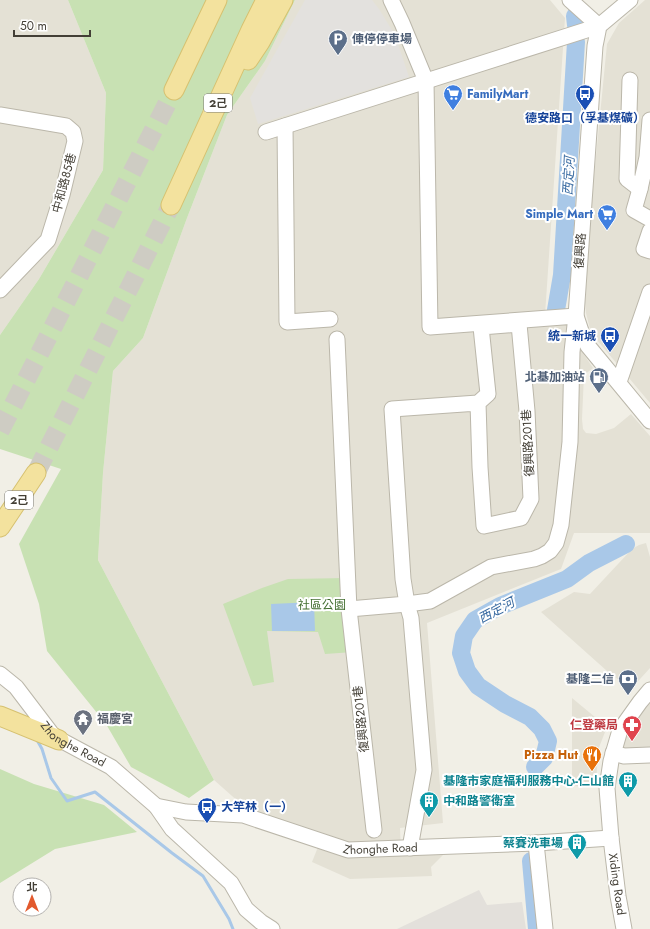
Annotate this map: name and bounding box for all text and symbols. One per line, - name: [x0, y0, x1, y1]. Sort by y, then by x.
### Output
- scale bar: [14, 12, 90, 38]
- text: 50 m: [20, 17, 47, 35]
- parking icon: 俥停停車場: [327, 28, 349, 56]
- place label: 俥停停車場: [352, 30, 412, 48]
- supermarket icon: FamilyMart: [442, 83, 464, 111]
- bus stop icon: 德安路口（孚基煤礦）: [574, 83, 596, 111]
- place label: FamilyMart: [467, 85, 528, 103]
- road number: 2己: [204, 94, 232, 112]
- place label: 德安路口（孚基煤礦）: [525, 109, 645, 127]
- street label: 中和路85巷: [47, 151, 81, 215]
- water label: 西定河: [558, 153, 579, 196]
- supermarket icon: Simple Mart: [596, 203, 618, 231]
- place label: Simple Mart: [525, 205, 593, 223]
- street label: 復興路: [570, 232, 590, 270]
- bus stop icon: 統一新城: [599, 325, 621, 353]
- place label: 統一新城: [548, 327, 596, 345]
- fuel station icon: 北基加油站: [588, 366, 610, 394]
- place label: 北基加油站: [525, 368, 585, 386]
- street label: 復興路201巷: [517, 409, 539, 477]
- road number: 2己: [5, 491, 33, 509]
- water label: 西定河: [475, 591, 521, 628]
- park label: 社區公園: [298, 596, 346, 614]
- bank icon: 基隆二信: [617, 668, 639, 696]
- place label: 基隆二信: [566, 670, 614, 688]
- street label: 復興路201巷: [349, 685, 373, 753]
- temple icon: 福慶宮: [72, 708, 94, 736]
- place label: 福慶宮: [97, 710, 133, 728]
- pharmacy icon: 仁登藥局: [621, 714, 643, 742]
- place label: 仁登藥局: [570, 716, 618, 734]
- street label: Zhonghe Road: [36, 717, 109, 771]
- restaurant icon: Pizza Hut: [581, 744, 603, 772]
- place label: Pizza Hut: [524, 746, 578, 764]
- building icon: 基隆市家庭福利服務中心-仁山館: [617, 770, 639, 798]
- place label: 基隆市家庭福利服務中心-仁山館: [443, 772, 614, 790]
- building icon: 中和路警衛室: [418, 790, 440, 818]
- place label: 中和路警衛室: [443, 792, 515, 810]
- bus stop icon: 大竿林（一）: [196, 796, 218, 824]
- place label: 大竿林（一）: [221, 798, 293, 816]
- building icon: 蔡賽洗車場: [566, 832, 588, 860]
- place label: 蔡賽洗車場: [503, 834, 563, 852]
- street label: Zhonghe Road: [341, 838, 418, 859]
- street label: Xiding Road: [604, 852, 630, 916]
- north arrow: [12, 877, 52, 917]
- text: 北: [27, 879, 38, 895]

